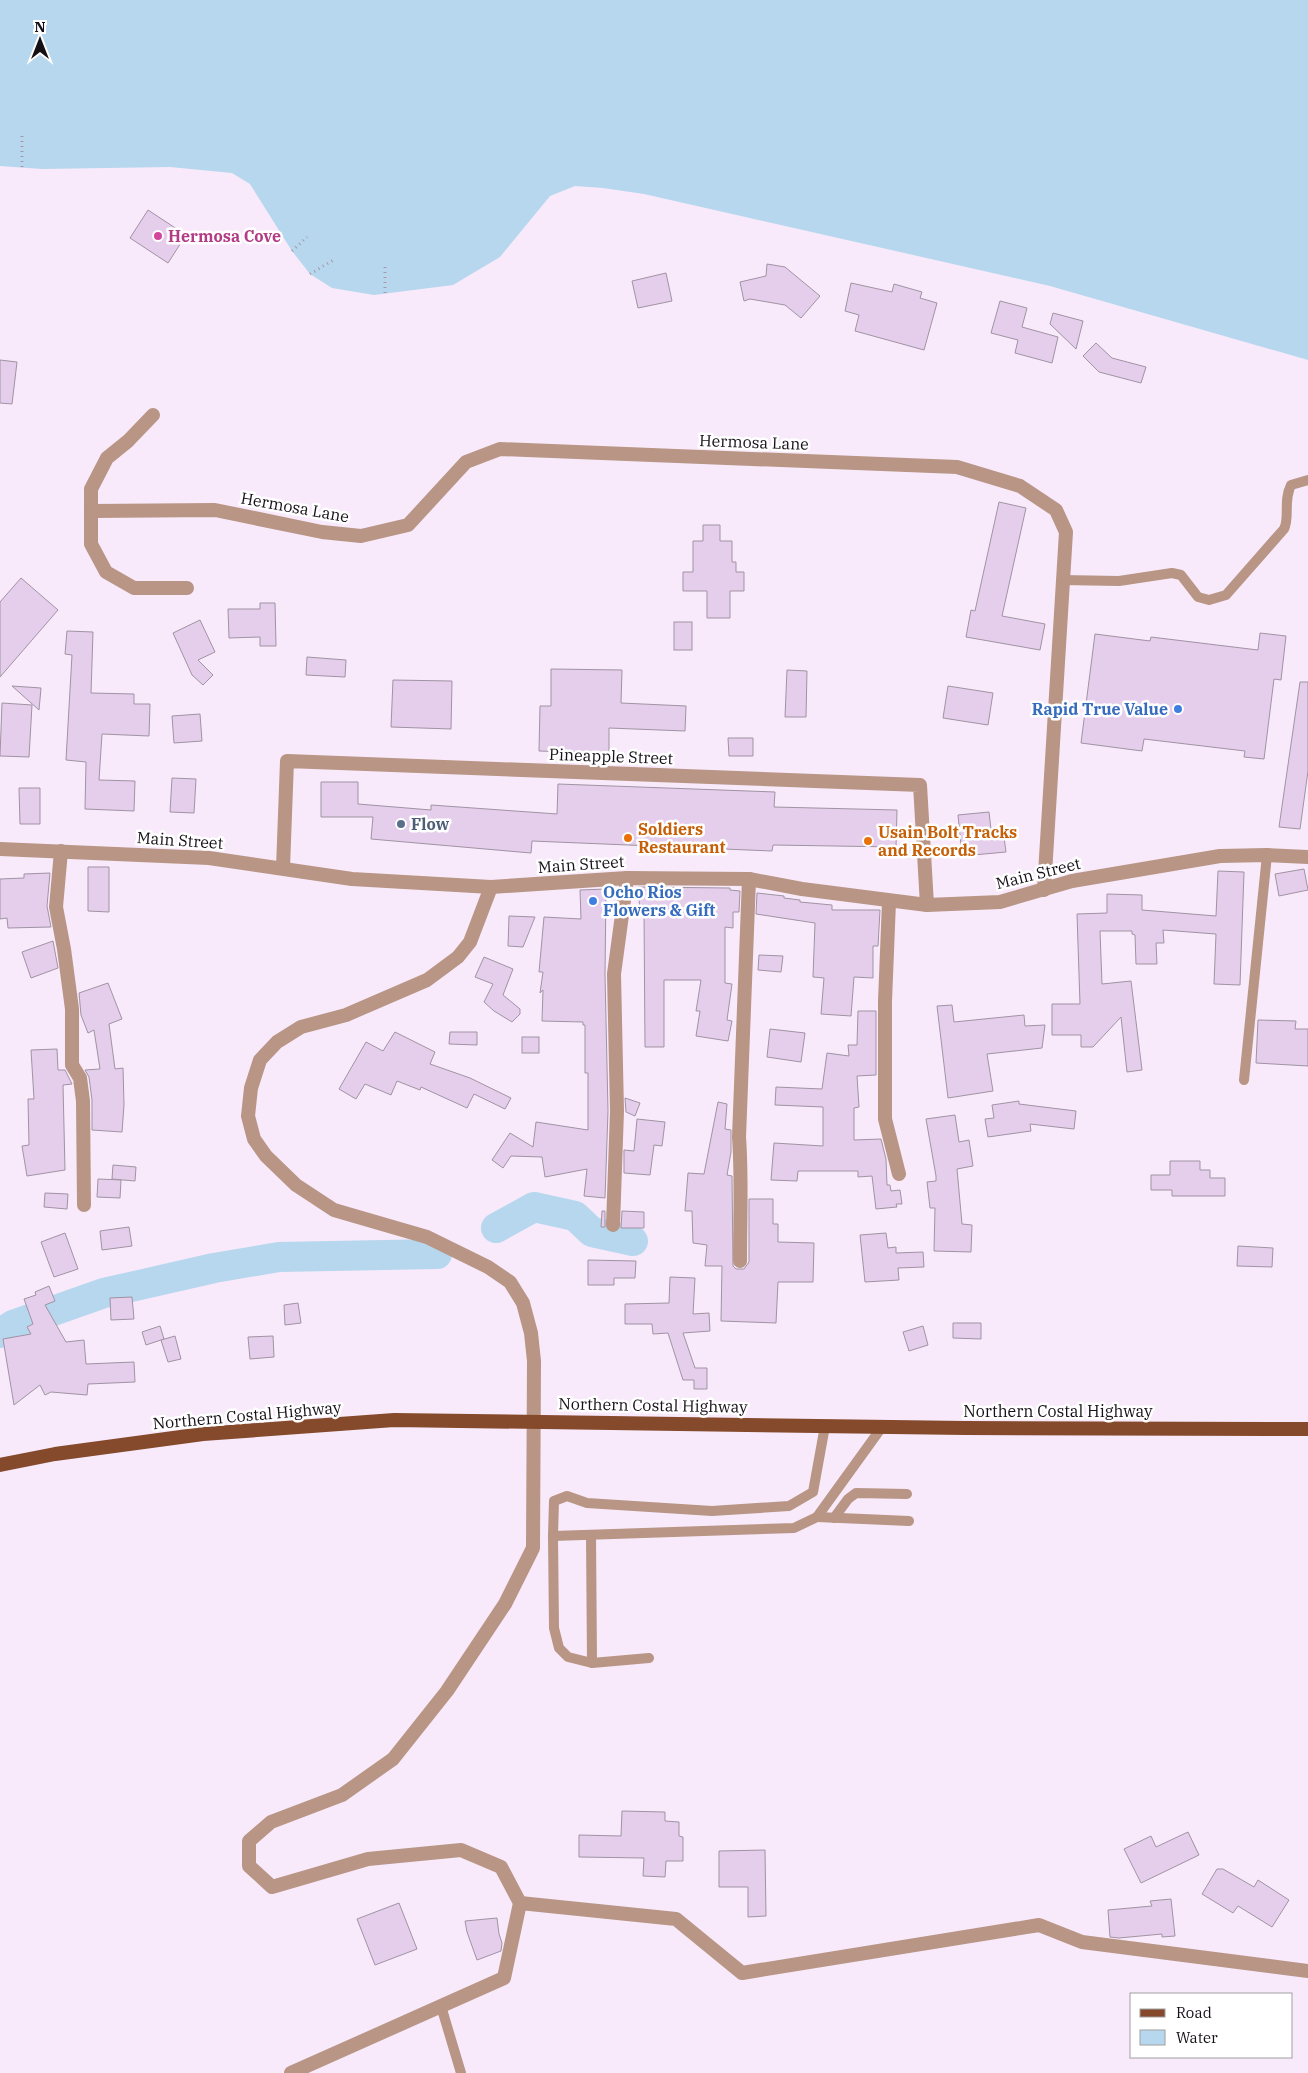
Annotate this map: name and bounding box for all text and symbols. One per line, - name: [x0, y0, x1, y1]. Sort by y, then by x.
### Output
- north arrow: [15, 15, 65, 65]
- text: N: [34, 18, 46, 36]
- place label: Hermosa Cove: [168, 226, 281, 246]
- marker: Hermosa Cove: [152, 230, 164, 242]
- street label: Hermosa Lane: [699, 430, 809, 454]
- street label: Hermosa Lane: [239, 488, 351, 526]
- place label: Rapid True Value: [1032, 699, 1168, 719]
- marker: Rapid True Value: [1172, 703, 1184, 715]
- street label: Pineapple Street: [548, 744, 674, 768]
- place label: Flow: [411, 814, 449, 834]
- marker: Flow: [395, 818, 407, 830]
- place label: Soldiers Restaurant: [638, 819, 726, 857]
- place label: Usain Bolt Tracks and Records: [878, 822, 1017, 860]
- street label: Main Street: [136, 827, 224, 853]
- marker: Soldiers Restaurant: [622, 832, 634, 844]
- marker: Usain Bolt Tracks and Records: [862, 835, 874, 847]
- street label: Main Street: [537, 851, 625, 877]
- street label: Main Street: [994, 853, 1083, 893]
- place label: Ocho Rios Flowers & Gift: [603, 882, 715, 920]
- marker: Ocho Rios Flowers & Gift: [587, 895, 599, 907]
- street label: Northern Costal Highway: [558, 1393, 748, 1417]
- street label: Northern Costal Highway: [152, 1397, 343, 1433]
- street label: Northern Costal Highway: [963, 1401, 1153, 1421]
- legend: [1130, 1993, 1293, 2058]
- text: Road: [1176, 2003, 1212, 2022]
- text: Water: [1176, 2028, 1218, 2047]

